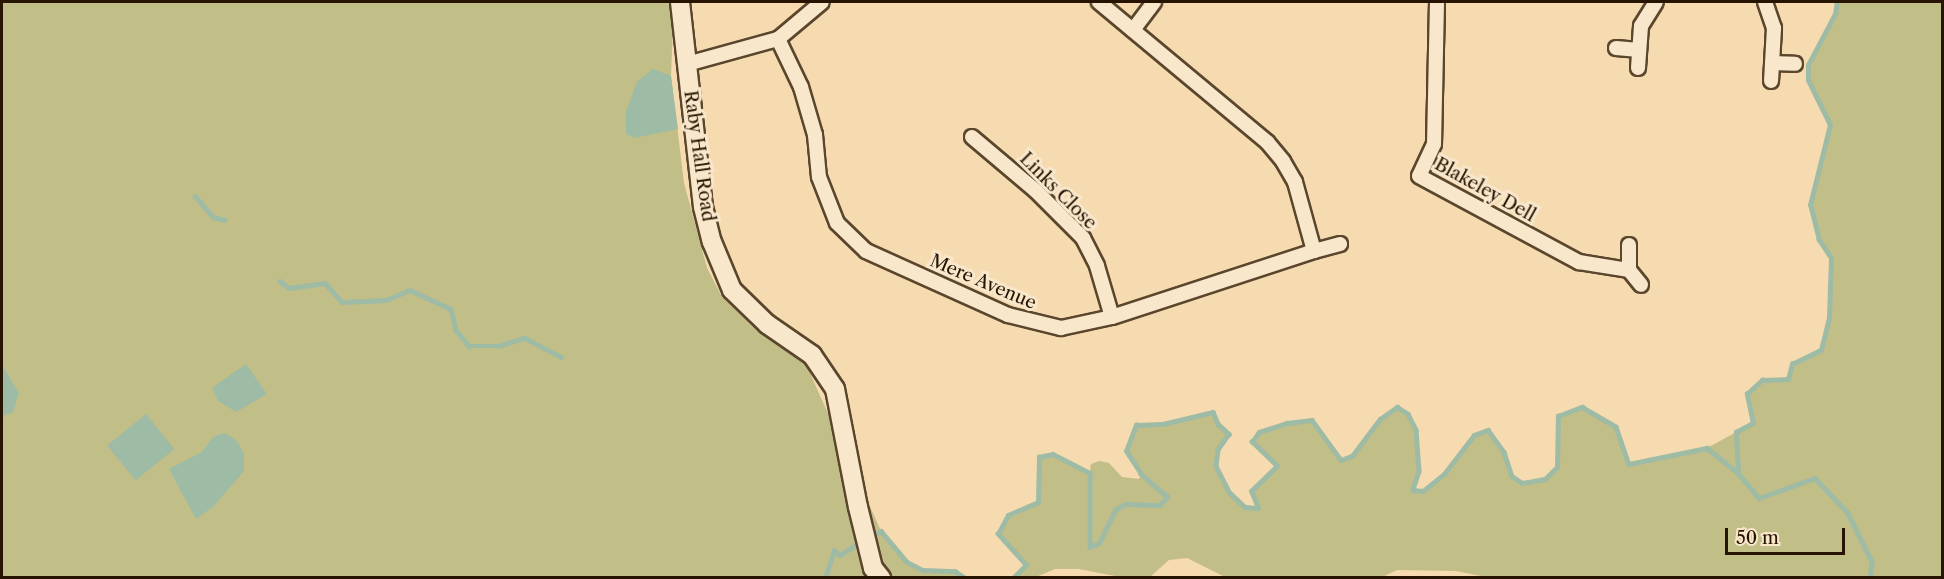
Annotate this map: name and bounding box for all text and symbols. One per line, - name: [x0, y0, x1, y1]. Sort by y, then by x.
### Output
- street label: Raby Hall Road: [679, 89, 719, 223]
- street label: Links Close: [1015, 148, 1101, 234]
- street label: Blakeley Dell: [1431, 153, 1539, 227]
- street label: Mere Avenue: [926, 250, 1040, 314]
- scale bar: [1728, 516, 1848, 554]
- text: 50 m: [1736, 527, 1779, 549]

